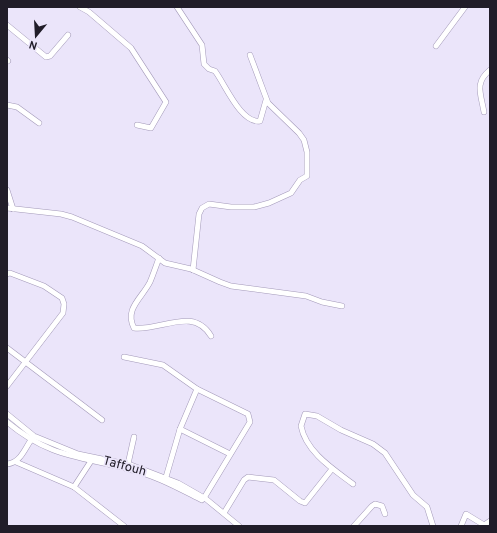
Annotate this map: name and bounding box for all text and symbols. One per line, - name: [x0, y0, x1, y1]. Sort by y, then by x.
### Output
- north arrow: [16, 16, 56, 56]
- text: N: [27, 37, 39, 52]
- street label: Taffouh: [101, 453, 148, 480]

